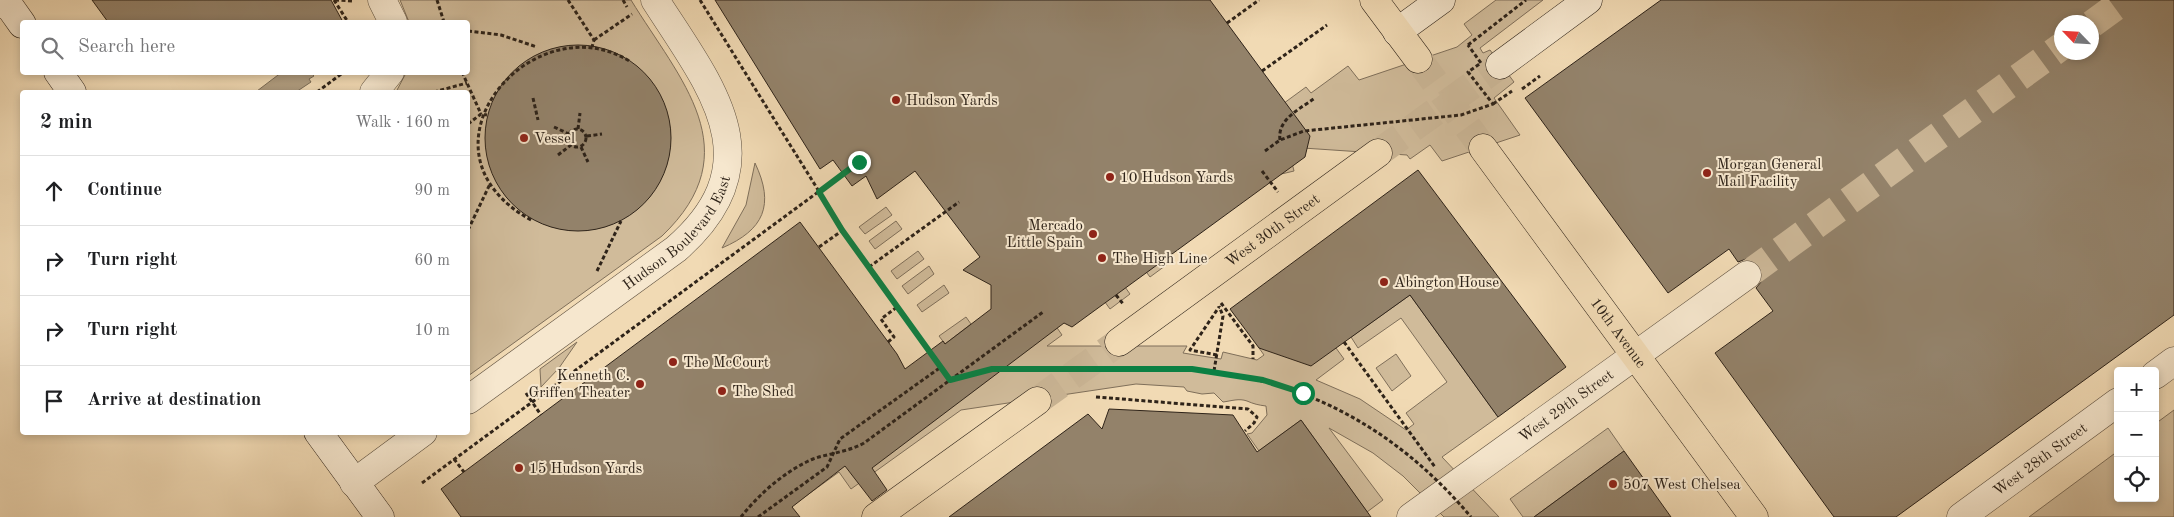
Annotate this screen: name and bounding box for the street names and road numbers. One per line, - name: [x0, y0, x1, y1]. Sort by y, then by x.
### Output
- street label: Hudson Boulevard East: [621, 174, 734, 294]
- street label: West 30th Street: [1224, 192, 1323, 270]
- street label: 10th Avenue: [1587, 296, 1648, 371]
- street label: West 29th Street: [1517, 368, 1617, 446]
- street label: West 28th Street: [1991, 421, 2091, 500]

